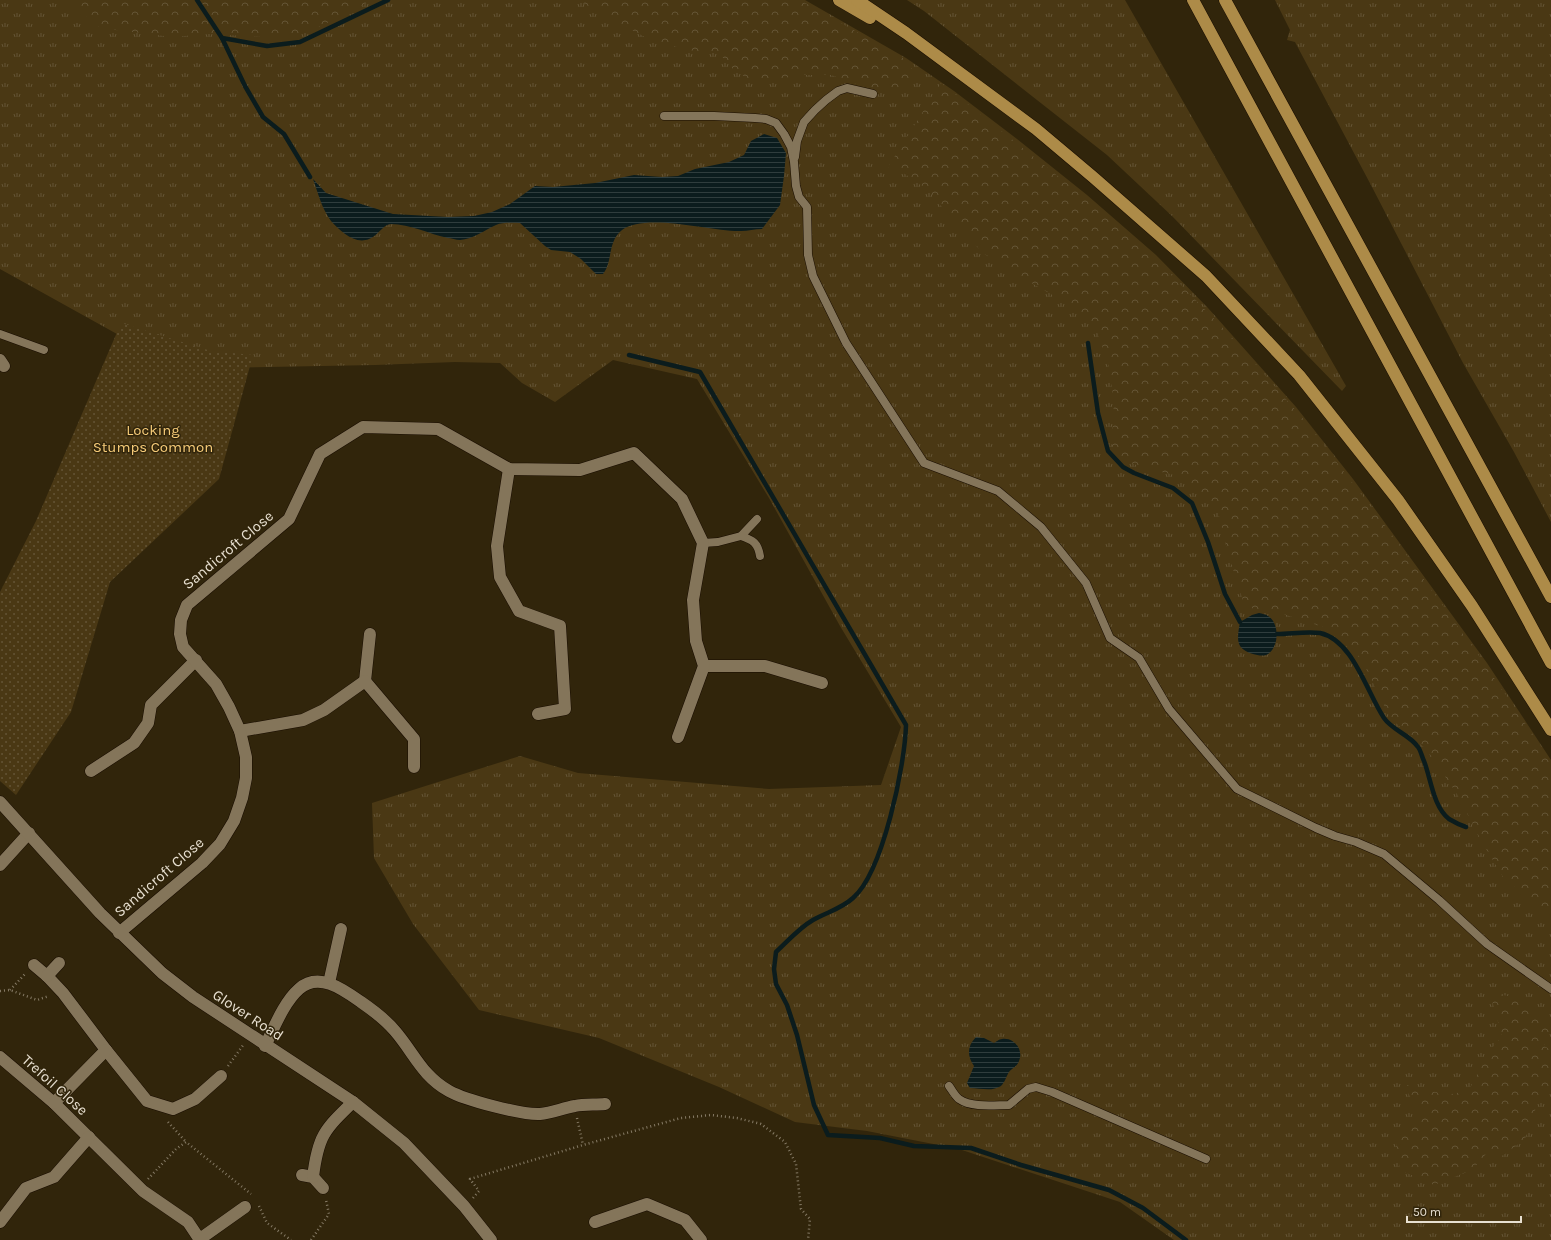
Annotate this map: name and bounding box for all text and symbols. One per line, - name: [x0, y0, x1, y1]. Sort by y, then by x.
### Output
- park label: Locking Stumps Common: [93, 421, 213, 456]
- street label: Sandicroft Close: [179, 507, 277, 593]
- street label: Sandicroft Close: [111, 833, 207, 921]
- street label: Glover Road: [209, 985, 287, 1045]
- street label: Trefoil Close: [18, 1051, 92, 1119]
- scale bar: [1407, 1198, 1521, 1224]
- text: 50 m: [1413, 1205, 1441, 1219]

